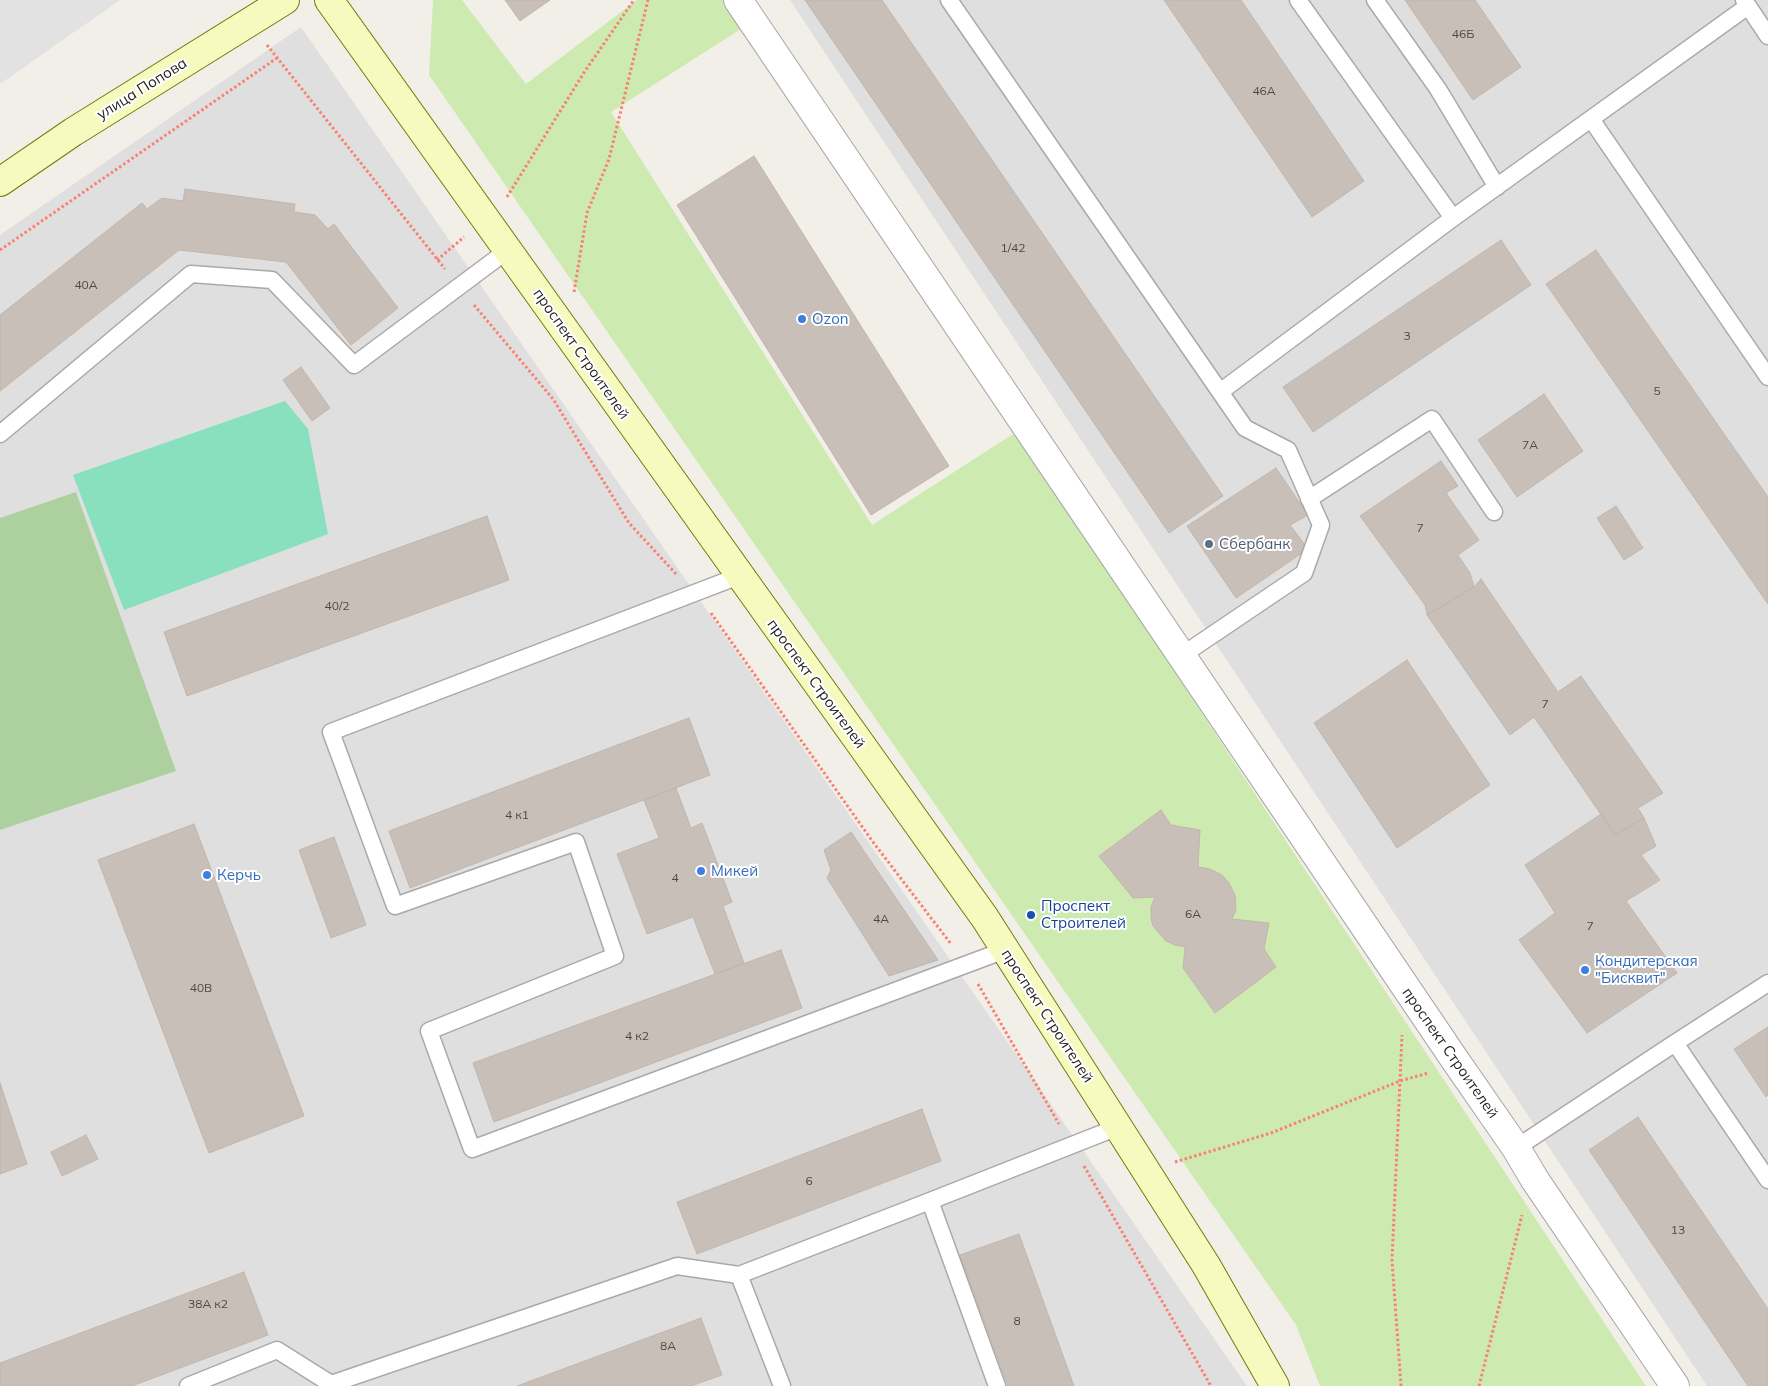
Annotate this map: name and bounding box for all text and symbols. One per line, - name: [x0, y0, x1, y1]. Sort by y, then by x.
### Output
- house number: 46Б: [1452, 27, 1474, 41]
- street label: улица Попова: [94, 54, 190, 124]
- house number: 46А: [1252, 84, 1276, 98]
- house number: 1/42: [1000, 241, 1026, 255]
- house number: 40А: [74, 278, 98, 292]
- street label: проспект Строителей: [529, 285, 633, 423]
- place label: Ozon: [812, 310, 849, 328]
- marker: Ozon: [796, 313, 808, 325]
- house number: 3: [1403, 329, 1411, 343]
- house number: 5: [1653, 384, 1661, 398]
- house number: 7А: [1522, 438, 1538, 452]
- house number: 7: [1416, 521, 1424, 535]
- place label: Сбербанк: [1219, 535, 1290, 553]
- marker: Сбербанк: [1203, 538, 1215, 550]
- house number: 40/2: [324, 599, 350, 613]
- street label: проспект Строителей: [763, 616, 869, 752]
- house number: 7: [1541, 697, 1549, 711]
- house number: 4 к1: [505, 808, 529, 822]
- place label: Микей: [711, 862, 758, 880]
- marker: Микей: [695, 865, 707, 877]
- place label: Керчь: [217, 866, 261, 884]
- marker: Керчь: [201, 869, 213, 881]
- house number: 4: [671, 871, 679, 885]
- place label: Проспект Строителей: [1041, 897, 1126, 932]
- house number: 6А: [1185, 907, 1201, 921]
- marker: Проспект Строителей: [1025, 909, 1037, 921]
- house number: 4А: [873, 912, 889, 926]
- house number: 7: [1586, 919, 1594, 933]
- street label: проспект Строителей: [997, 946, 1097, 1086]
- place label: Кондитерская "Бисквит": [1595, 952, 1698, 987]
- marker: Кондитерская "Бисквит": [1579, 964, 1591, 976]
- house number: 40В: [190, 981, 212, 995]
- street label: проспект Строителей: [1398, 984, 1502, 1122]
- house number: 4 к2: [625, 1029, 649, 1043]
- house number: 6: [805, 1174, 813, 1188]
- house number: 13: [1671, 1223, 1685, 1237]
- house number: 38А к2: [188, 1297, 228, 1311]
- house number: 8: [1013, 1314, 1021, 1328]
- house number: 8А: [660, 1339, 676, 1353]

